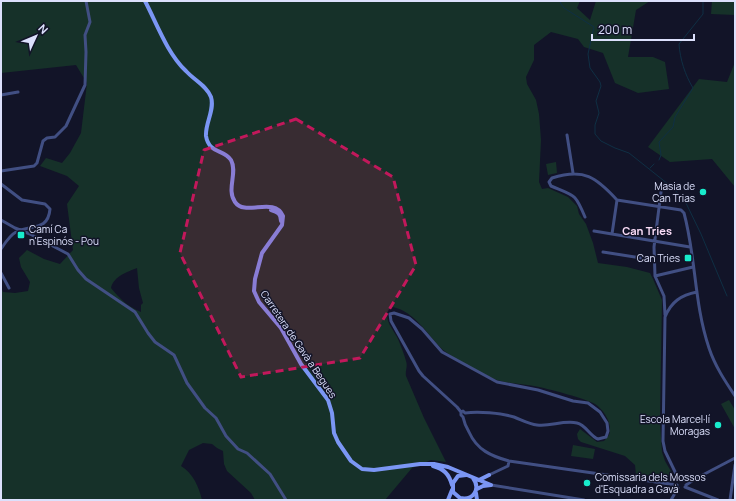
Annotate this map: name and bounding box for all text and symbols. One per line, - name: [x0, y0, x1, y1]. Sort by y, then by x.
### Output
- north arrow: [16, 16, 56, 56]
- scale bar: [592, 16, 694, 42]
- text: N: [35, 21, 52, 37]
- text: 200 m: [598, 21, 632, 38]
- place label: Masia de Can Trias: [652, 179, 695, 205]
- marker: Masia de Can Trias: [698, 187, 708, 197]
- place label: Camí Ca n'Espinós - Pou: [29, 222, 99, 248]
- district label: Can Tries: [622, 223, 672, 238]
- marker: Camí Ca n'Espinós - Pou: [16, 230, 26, 240]
- place label: Can Tries: [637, 251, 680, 265]
- marker: Can Tries: [683, 253, 693, 263]
- street label: Carretera de Gavà a Begues: [258, 287, 340, 401]
- place label: Escola Marcel·lí Moragas: [640, 412, 711, 438]
- marker: Escola Marcel·lí Moragas: [713, 420, 723, 430]
- place label: Comissaria dels Mossos d'Esquadra a Gavà: [595, 470, 706, 496]
- marker: Comissaria dels Mossos d'Esquadra a Gavà: [582, 478, 592, 488]

